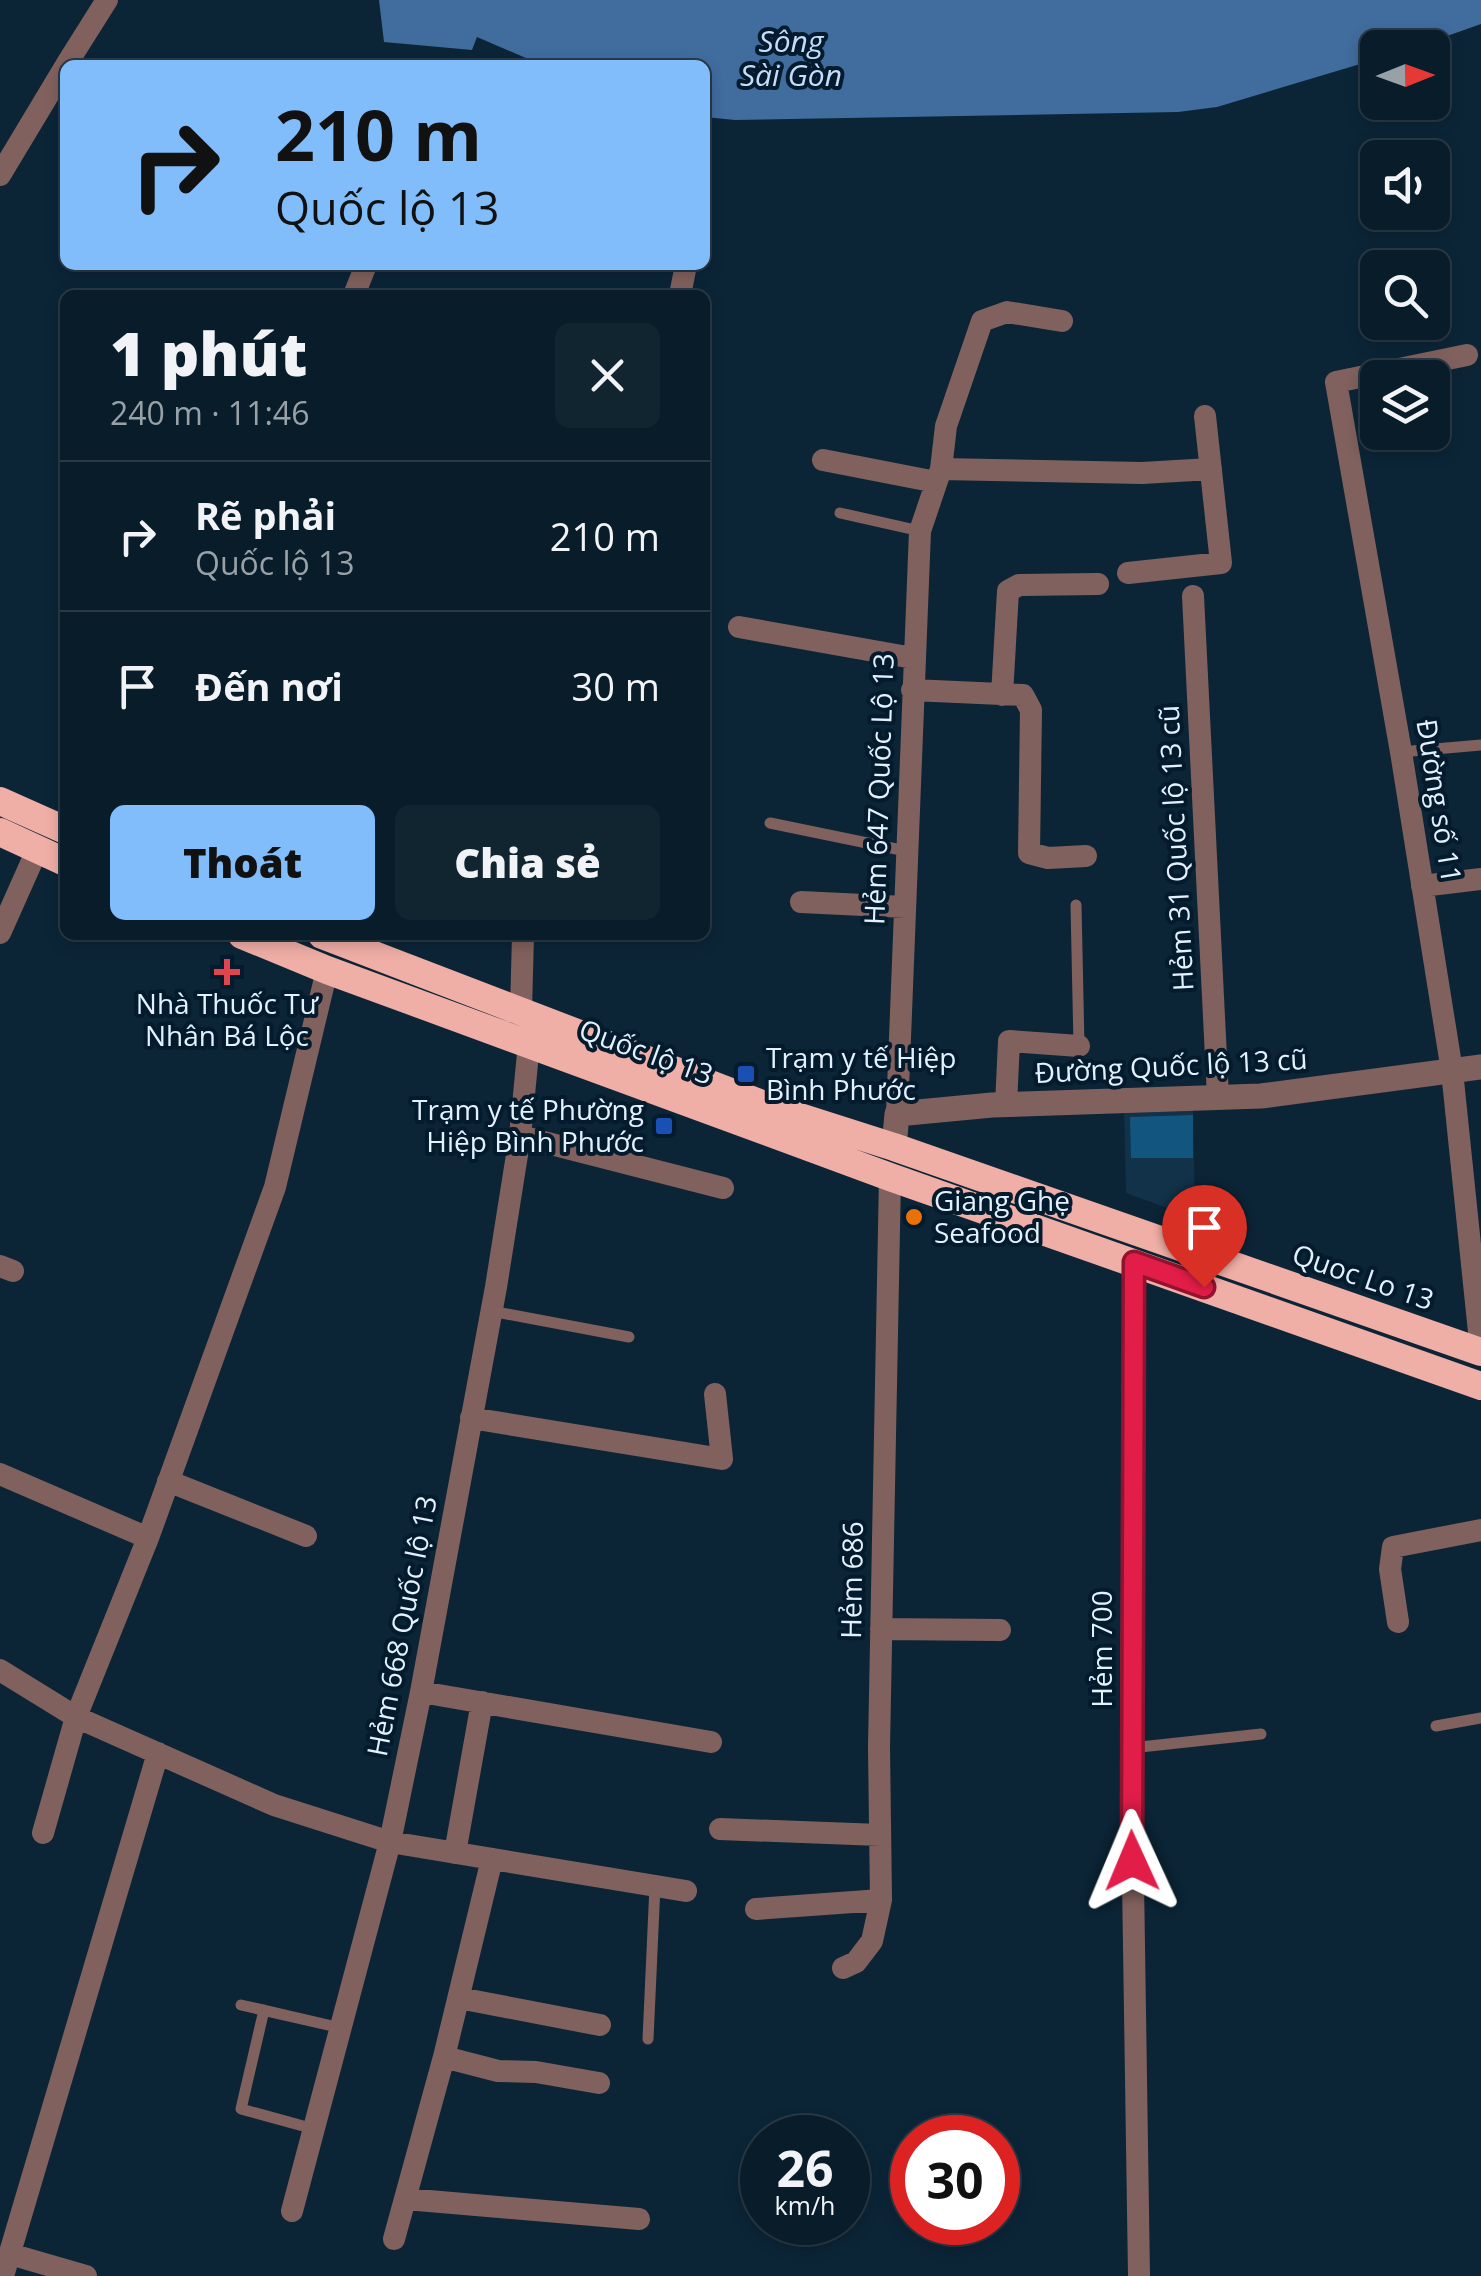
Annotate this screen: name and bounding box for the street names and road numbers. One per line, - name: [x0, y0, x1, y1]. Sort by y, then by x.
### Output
- street label: Hẻm 647 Quốc Lộ 13: [854, 652, 902, 926]
- street label: Hẻm 31 Quốc lộ 13 cũ: [1149, 704, 1201, 992]
- street label: Đường số 11: [1408, 716, 1472, 885]
- street label: Quốc lộ 13: [574, 1009, 718, 1093]
- street label: Đường Quốc lộ 13 cũ: [1034, 1039, 1308, 1091]
- street label: Quoc Lo 13: [1288, 1234, 1439, 1318]
- street label: Hẻm 668 Quốc lộ 13: [357, 1492, 445, 1759]
- street label: Hẻm 686: [831, 1521, 871, 1639]
- street label: Hẻm 700: [1082, 1590, 1120, 1708]

